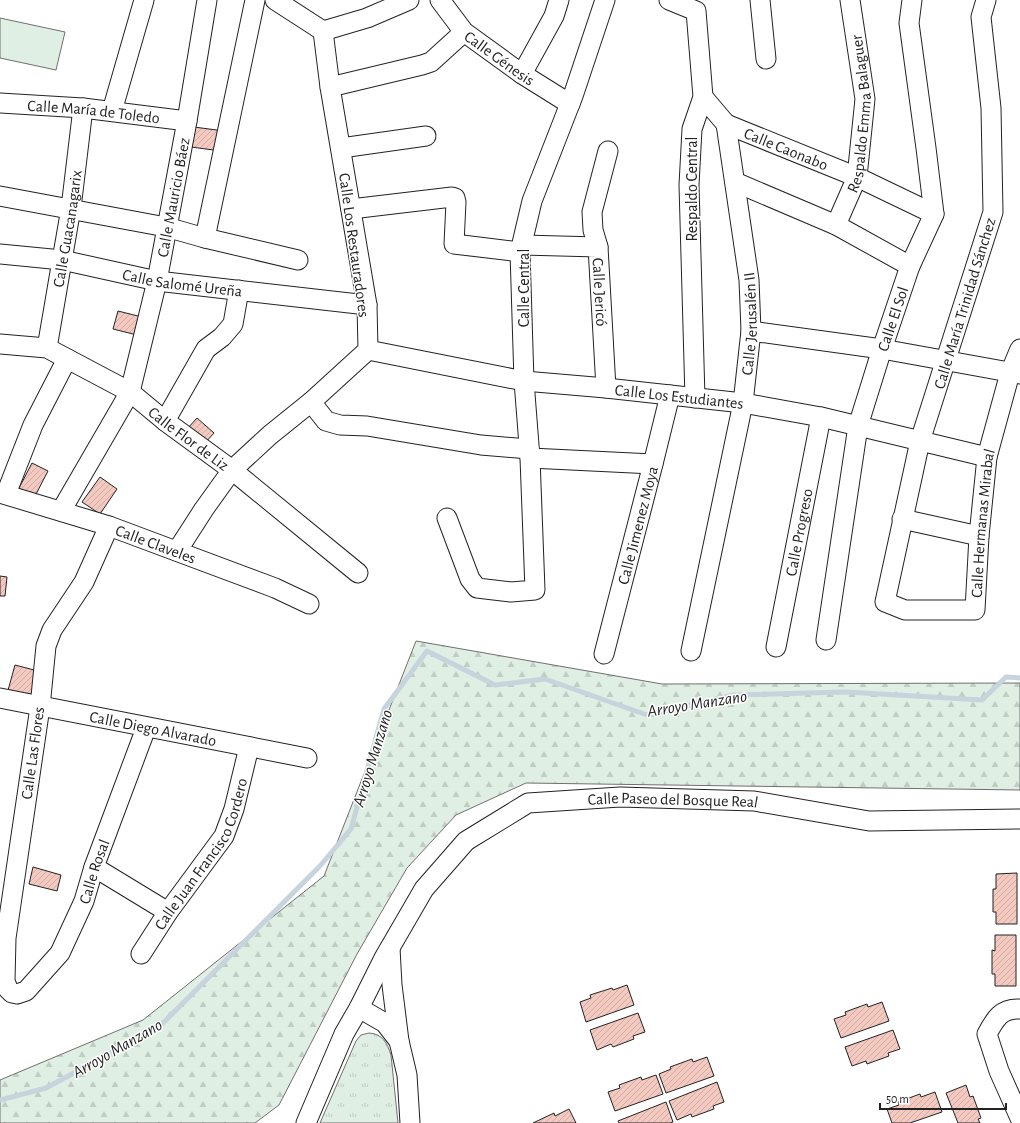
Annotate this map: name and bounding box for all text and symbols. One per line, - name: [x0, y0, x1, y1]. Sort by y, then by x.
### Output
- street label: Calle Génesis: [461, 28, 537, 89]
- street label: Respaldo Emma Balaguer: [844, 33, 874, 195]
- street label: Calle María de Toledo: [27, 98, 161, 127]
- street label: Calle Caonabo: [742, 125, 830, 173]
- street label: Calle Mauricio Báez: [155, 136, 193, 258]
- street label: Respaldo Central: [684, 137, 700, 241]
- street label: Calle Guacanagarix: [51, 169, 84, 289]
- street label: Calle Los Restauradores: [336, 172, 372, 318]
- street label: Calle María Trinidad Sánchez: [931, 215, 999, 391]
- street label: Calle Central: [516, 249, 532, 327]
- street label: Calle Jericó: [590, 257, 609, 327]
- street label: Calle Salomé Ureña: [121, 267, 243, 300]
- street label: Calle Jerusalén II: [739, 271, 760, 376]
- street label: Calle El Sol: [875, 285, 911, 353]
- street label: Calle Los Estudiantes: [614, 382, 744, 412]
- street label: Calle Flor de Liz: [145, 404, 232, 474]
- street label: Calle Hermanas Mirabal: [969, 447, 998, 598]
- street label: Calle Jimenez Moya: [615, 465, 661, 586]
- street label: Calle Progreso: [783, 487, 816, 578]
- street label: Calle Claveles: [113, 522, 198, 567]
- water label: Arroyo Manzano: [645, 687, 748, 720]
- street label: Calle Las Flores: [19, 706, 47, 800]
- water label: Arroyo Manzano: [349, 708, 395, 810]
- street label: Calle Diego Alvarado: [88, 709, 218, 749]
- street label: Calle Juan Francisco Cordero: [152, 776, 250, 933]
- street label: Calle Paseo del Bosque Real: [587, 790, 759, 811]
- street label: Calle Rosal: [77, 837, 113, 906]
- water label: Arroyo Manzano: [69, 1016, 165, 1081]
- scale bar: [880, 1085, 1006, 1111]
- text: 50 m: [886, 1093, 909, 1105]

